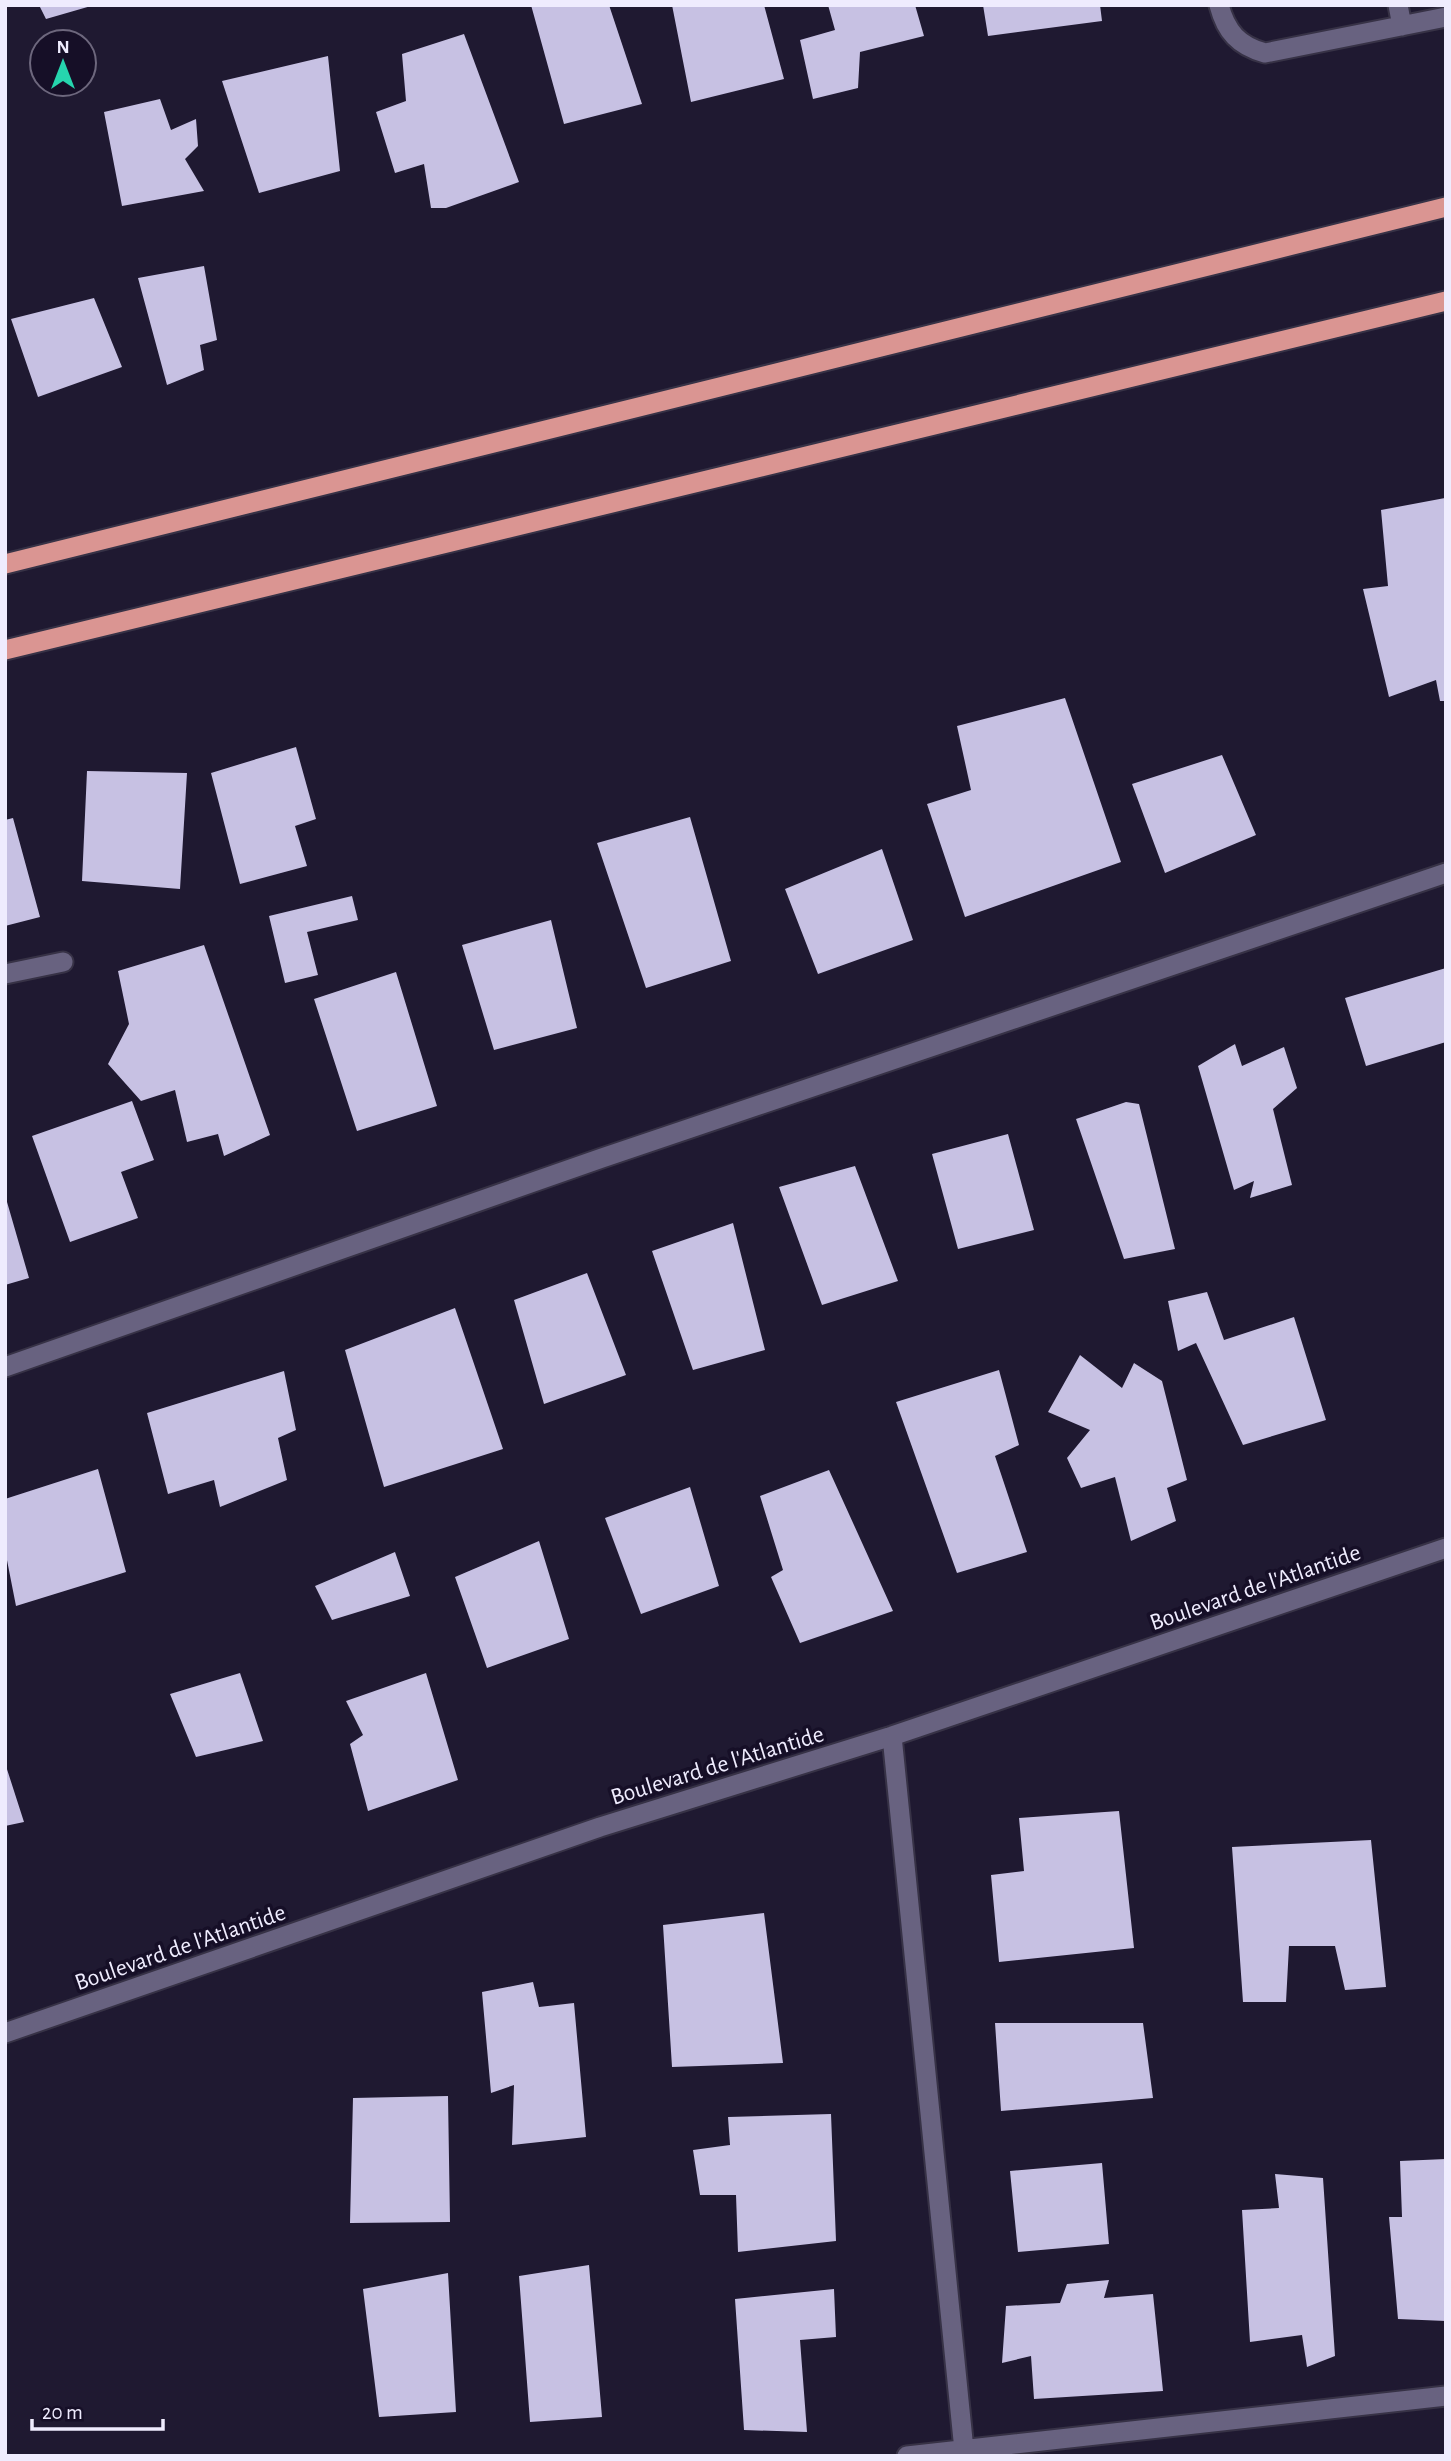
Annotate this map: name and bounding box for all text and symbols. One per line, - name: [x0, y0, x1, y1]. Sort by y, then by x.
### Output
- north arrow: [28, 28, 98, 98]
- text: N: [56, 38, 70, 57]
- street label: Boulevard de l'Atlantide: [1147, 1541, 1364, 1635]
- street label: Boulevard de l'Atlantide: [608, 1722, 827, 1810]
- street label: Boulevard de l'Atlantide: [72, 1901, 289, 1995]
- scale bar: [32, 2388, 163, 2432]
- text: 20 m: [42, 2402, 83, 2423]

